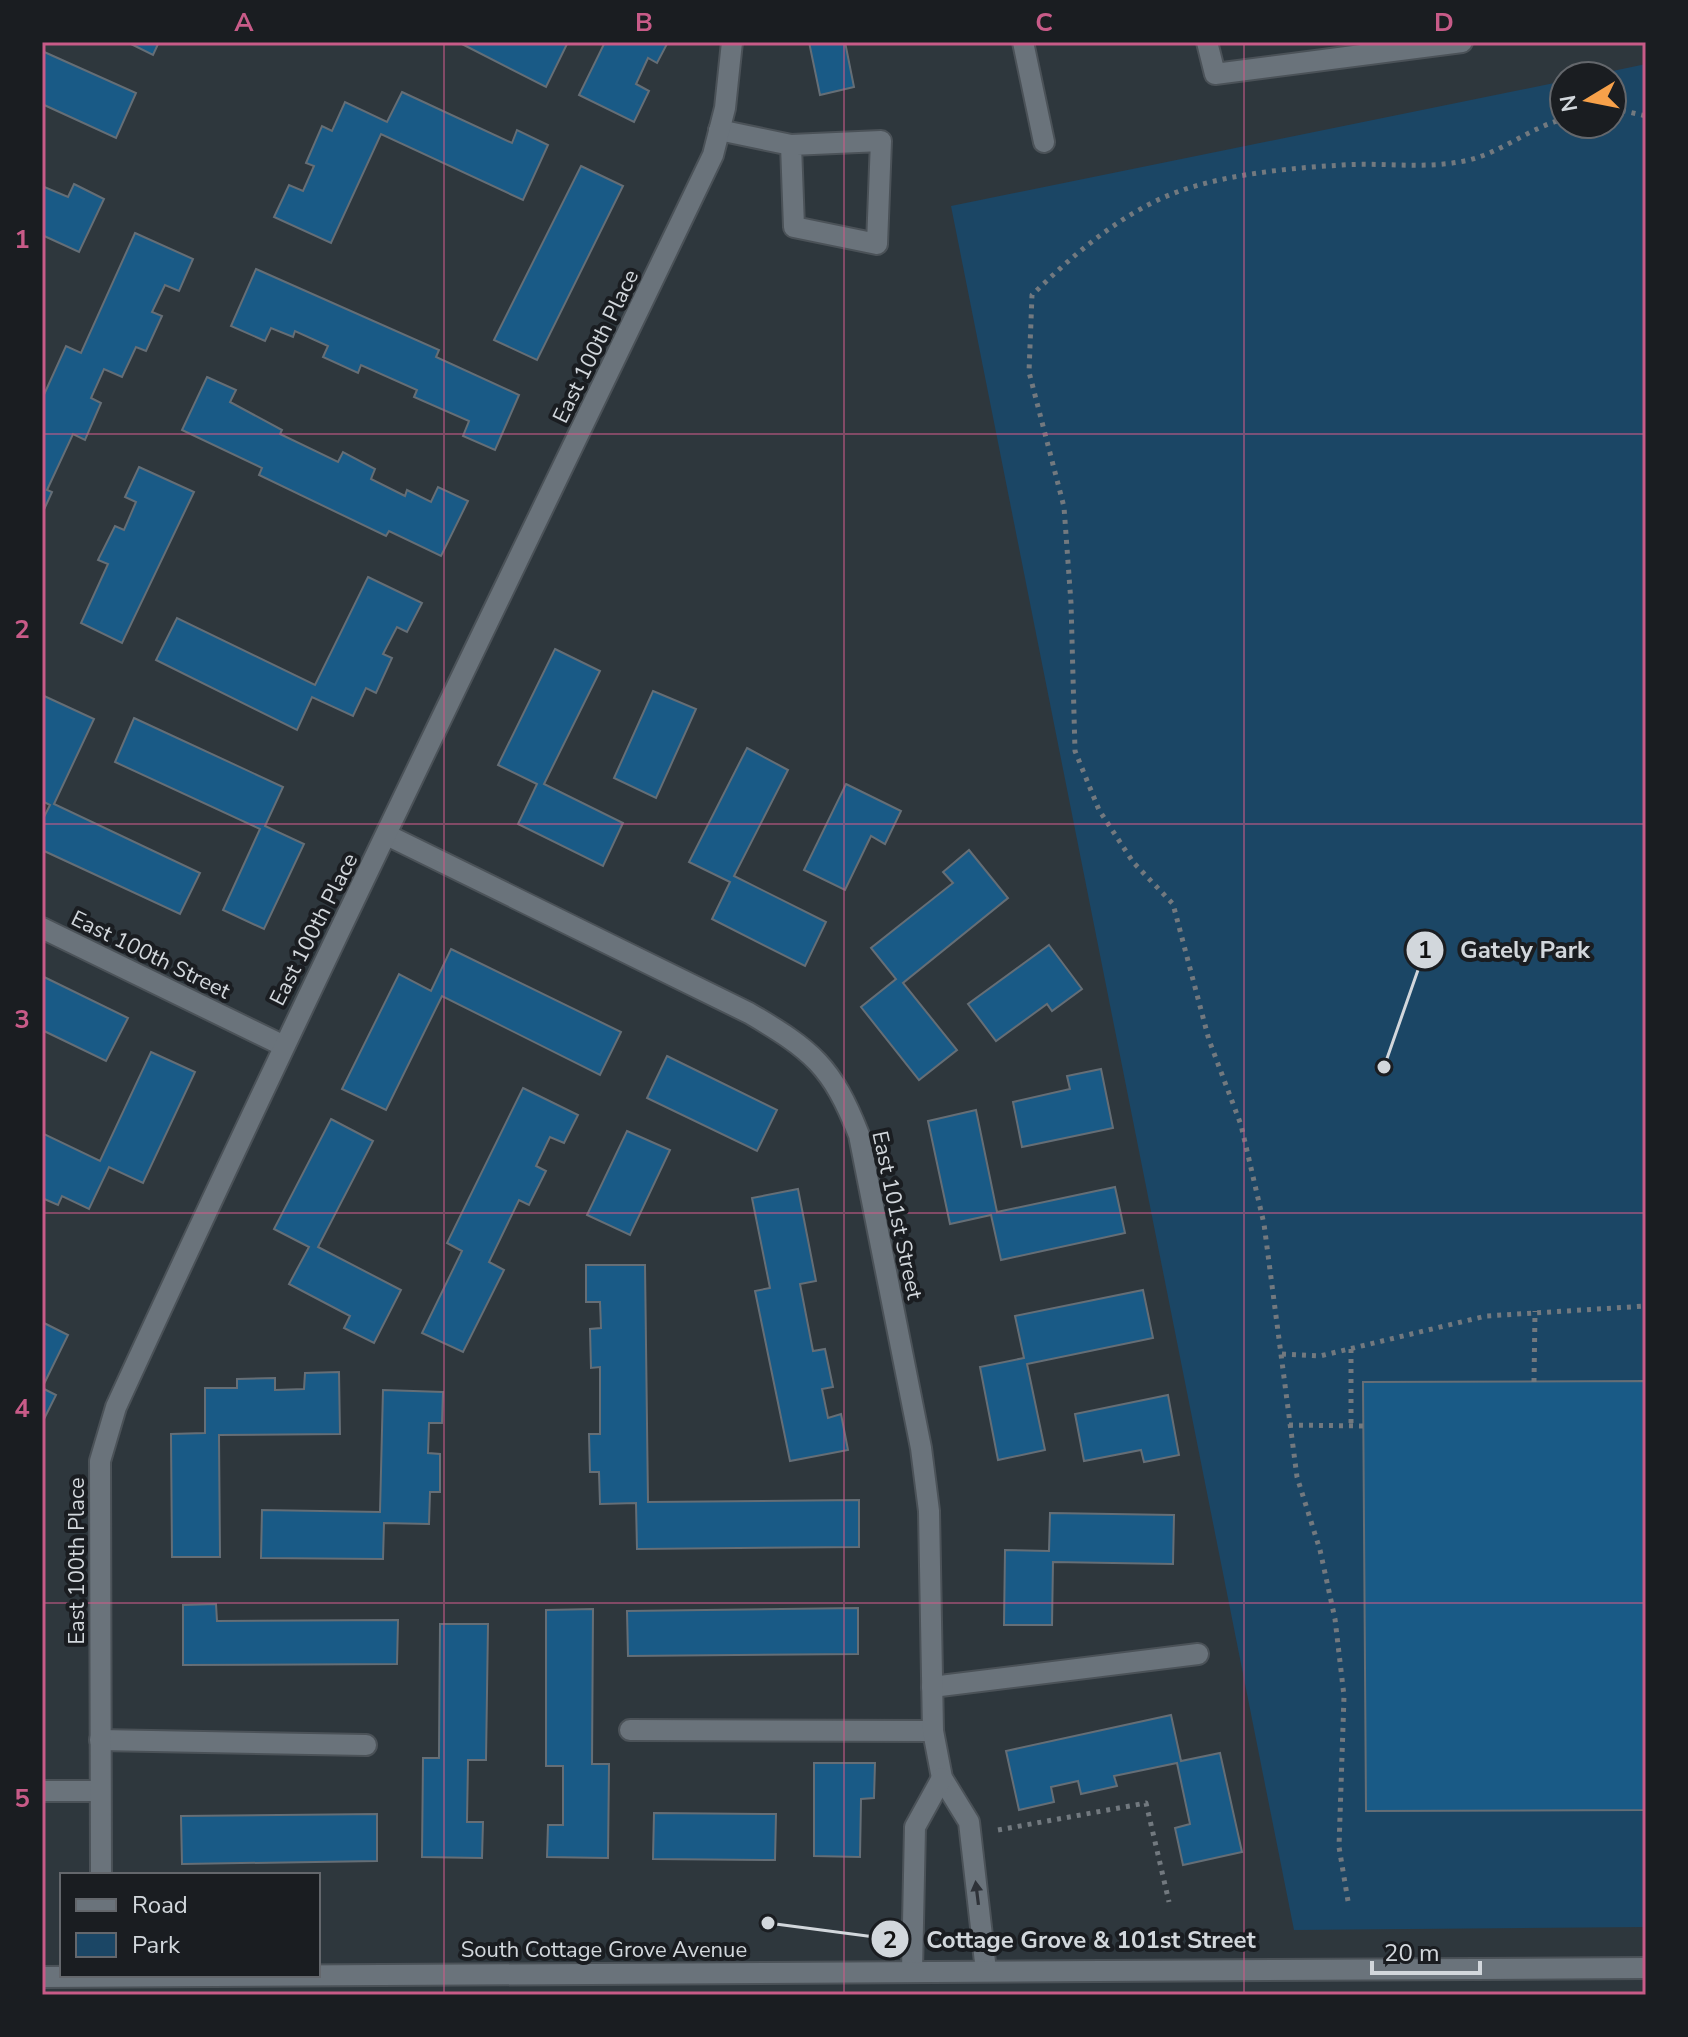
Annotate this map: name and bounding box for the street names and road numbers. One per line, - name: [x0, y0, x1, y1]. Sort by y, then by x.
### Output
- street label: East 100th Place: [546, 265, 646, 428]
- street label: East 100th Place: [263, 848, 365, 1011]
- street label: East 100th Street: [66, 903, 235, 1007]
- street label: East 101st Street: [865, 1128, 930, 1303]
- street label: East 100th Place: [62, 1477, 92, 1645]
- street label: South Cottage Grove Avenue: [461, 1935, 747, 1965]

